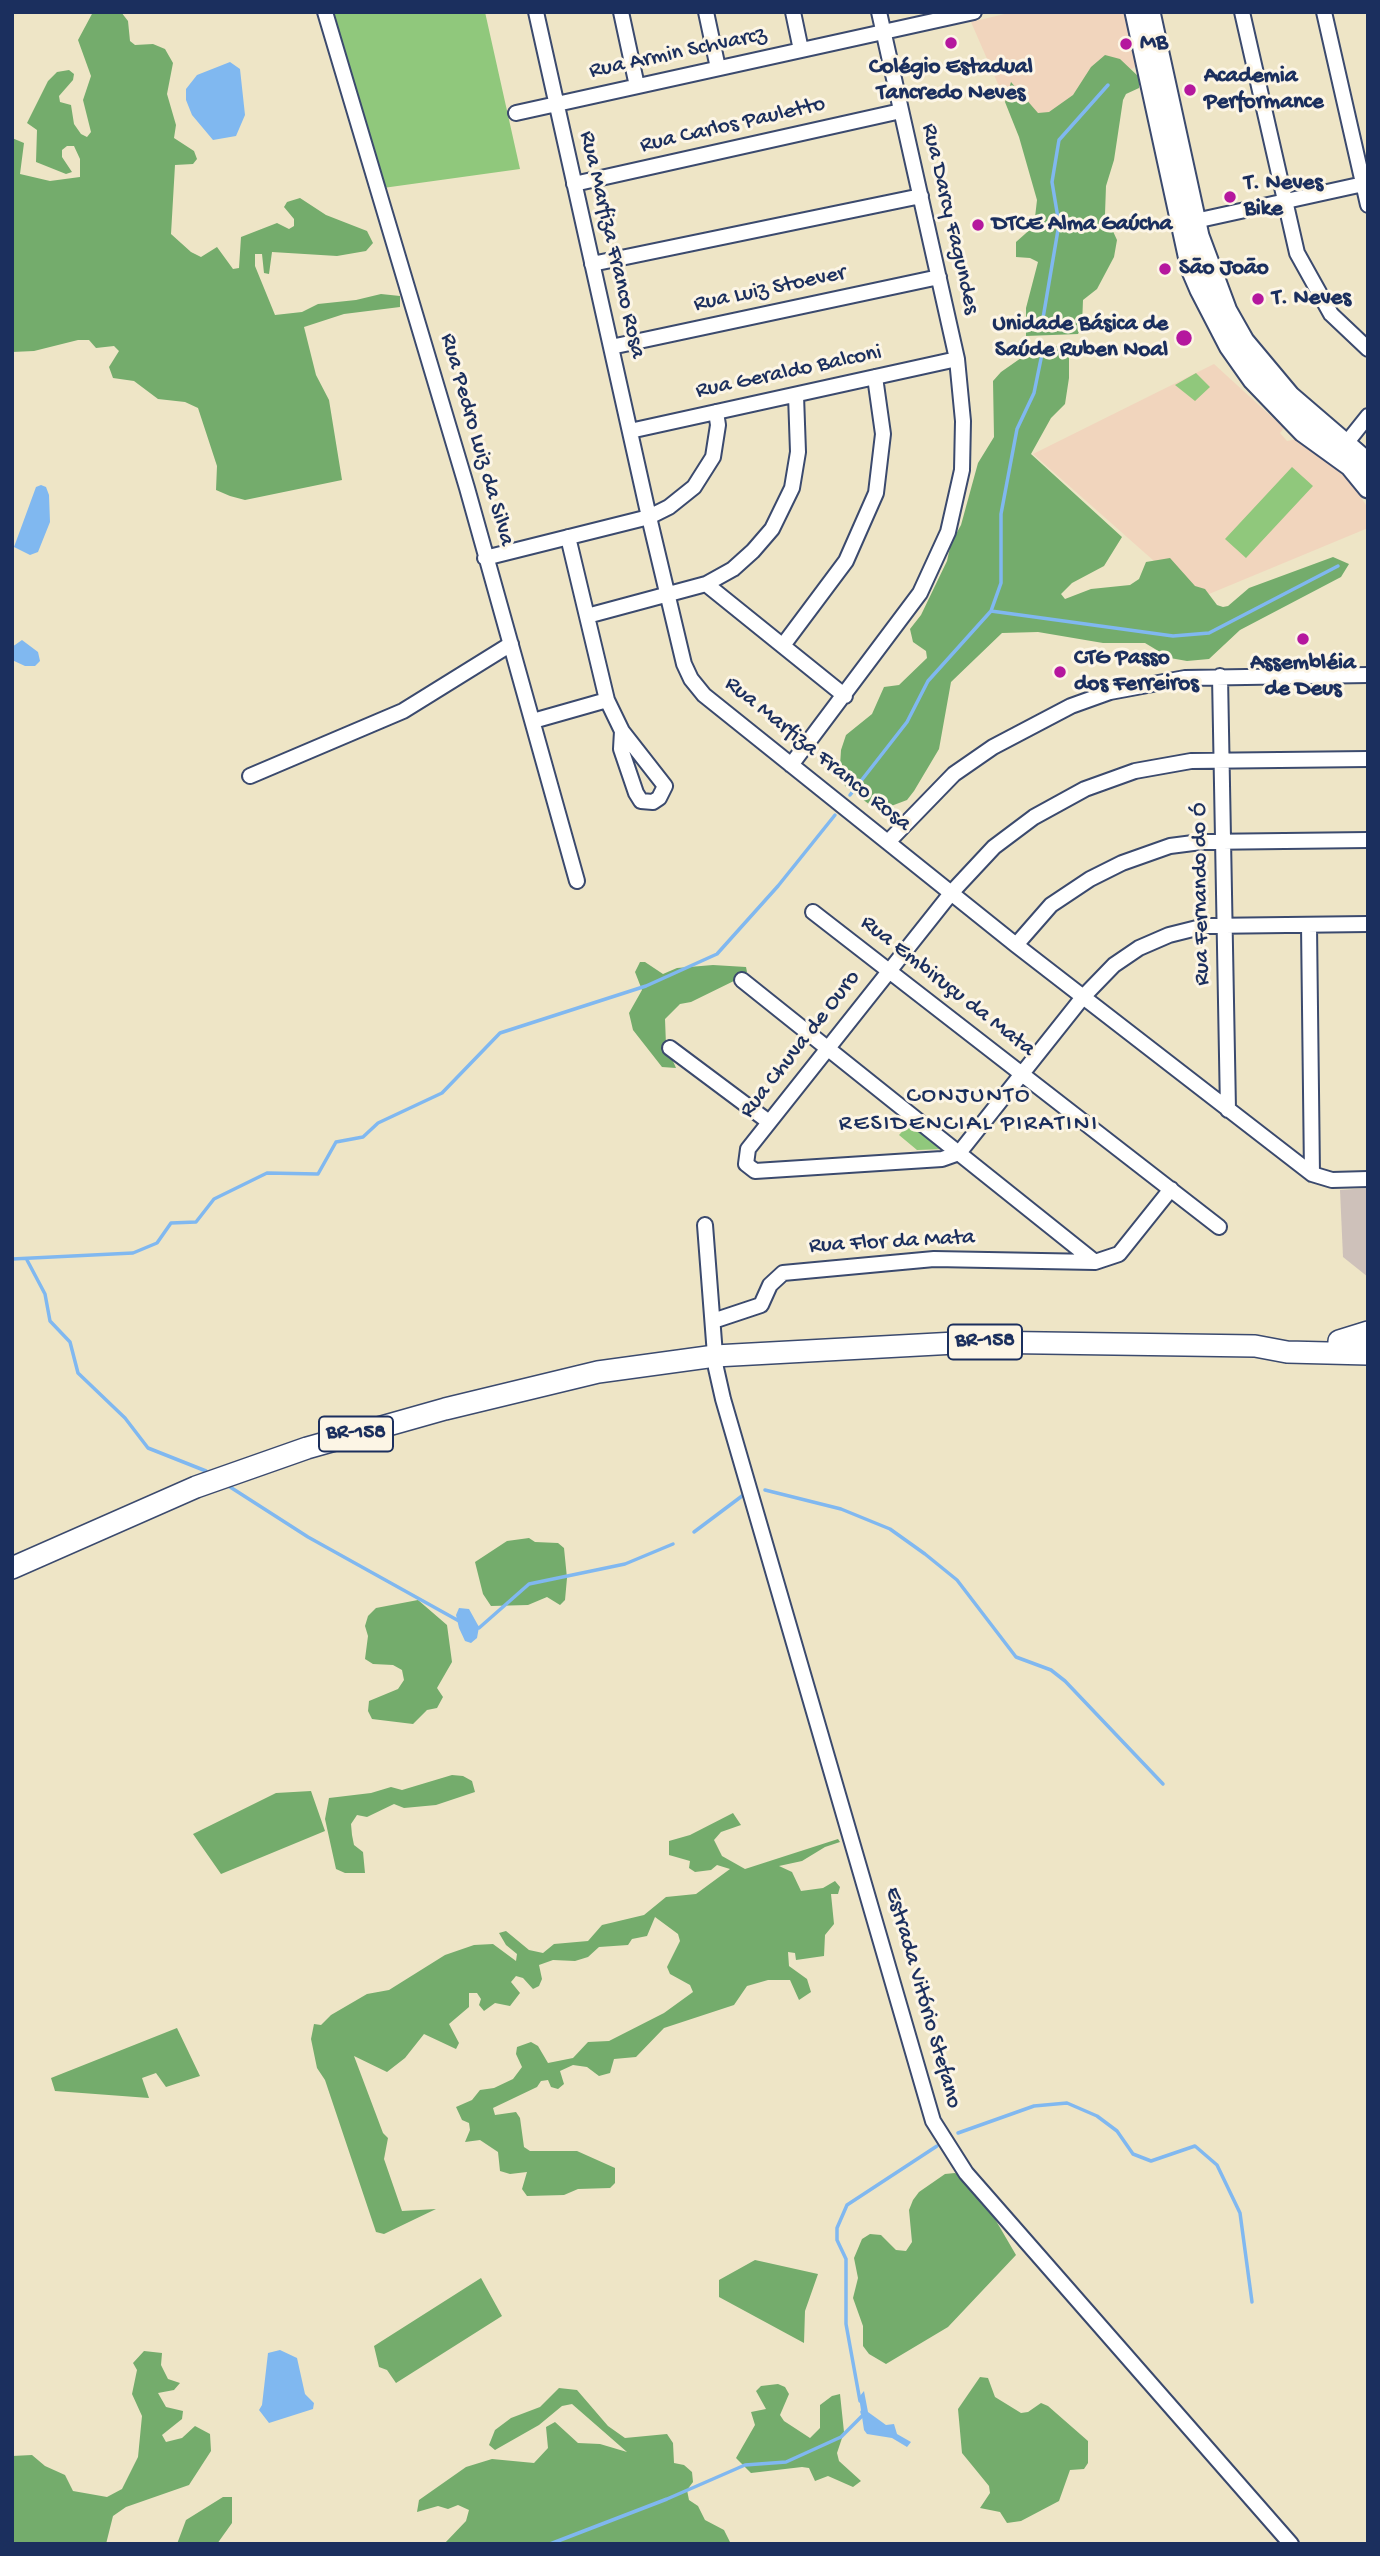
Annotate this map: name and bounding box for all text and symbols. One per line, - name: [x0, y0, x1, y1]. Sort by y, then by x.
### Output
- street label: Rua Armin Schvarcz: [587, 22, 769, 86]
- place label: MB: [1140, 30, 1168, 58]
- marker: Colégio Estadual Tancredo Neves: [943, 35, 959, 51]
- marker: MB: [1118, 36, 1134, 52]
- place label: Colégio Estadual Tancredo Neves: [869, 54, 1033, 108]
- place label: Academia Performance: [1204, 63, 1324, 117]
- marker: Academia Performance: [1182, 82, 1198, 98]
- street label: Rua Carlos Pauletto: [638, 91, 828, 161]
- street label: Rua Darcy Fagundes: [914, 121, 984, 317]
- street label: Rua Marfiza Franco Rosa: [571, 129, 651, 361]
- place label: T. Neves Bike: [1244, 170, 1323, 224]
- marker: T. Neves Bike: [1222, 189, 1238, 205]
- place label: DTCE Alma Gaúcha: [992, 211, 1172, 239]
- marker: DTCE Alma Gaúcha: [970, 217, 986, 233]
- place label: São João: [1179, 255, 1269, 283]
- street label: Rua Luiz Stoever: [691, 260, 849, 320]
- marker: São João: [1157, 261, 1173, 277]
- place label: T. Neves: [1272, 285, 1351, 313]
- marker: T. Neves: [1250, 291, 1266, 307]
- place label: Unidade Básica de Saúde Ruben Noal: [992, 311, 1168, 365]
- marker: Unidade Básica de Saúde Ruben Noal: [1174, 328, 1194, 348]
- street label: Rua Pedro Luiz da Silva: [432, 331, 520, 549]
- street label: Rua Geraldo Balconi: [693, 340, 885, 406]
- marker: Assembléia de Deus: [1295, 631, 1311, 647]
- place label: CTG Passo dos Ferreiros: [1074, 645, 1199, 699]
- place label: Assembléia de Deus: [1250, 650, 1356, 704]
- marker: CTG Passo dos Ferreiros: [1052, 664, 1068, 680]
- street label: Rua Marfiza Franco Rosa: [718, 671, 916, 839]
- street label: Rua Fernando do Ó: [1187, 802, 1217, 986]
- street label: Rua Embiruçu da Mata: [854, 910, 1040, 1064]
- street label: Rua Chuva de Ouro: [735, 965, 867, 1125]
- district label: CONJUNTO RESIDENCIAL PIRATINI: [841, 1083, 1097, 1139]
- street label: Rua Flor da Mata: [808, 1225, 976, 1261]
- road number: BR-158: [948, 1324, 1022, 1360]
- road number: BR-158: [319, 1416, 393, 1452]
- street label: Estrada Vitório Stefano: [877, 1884, 967, 2112]

